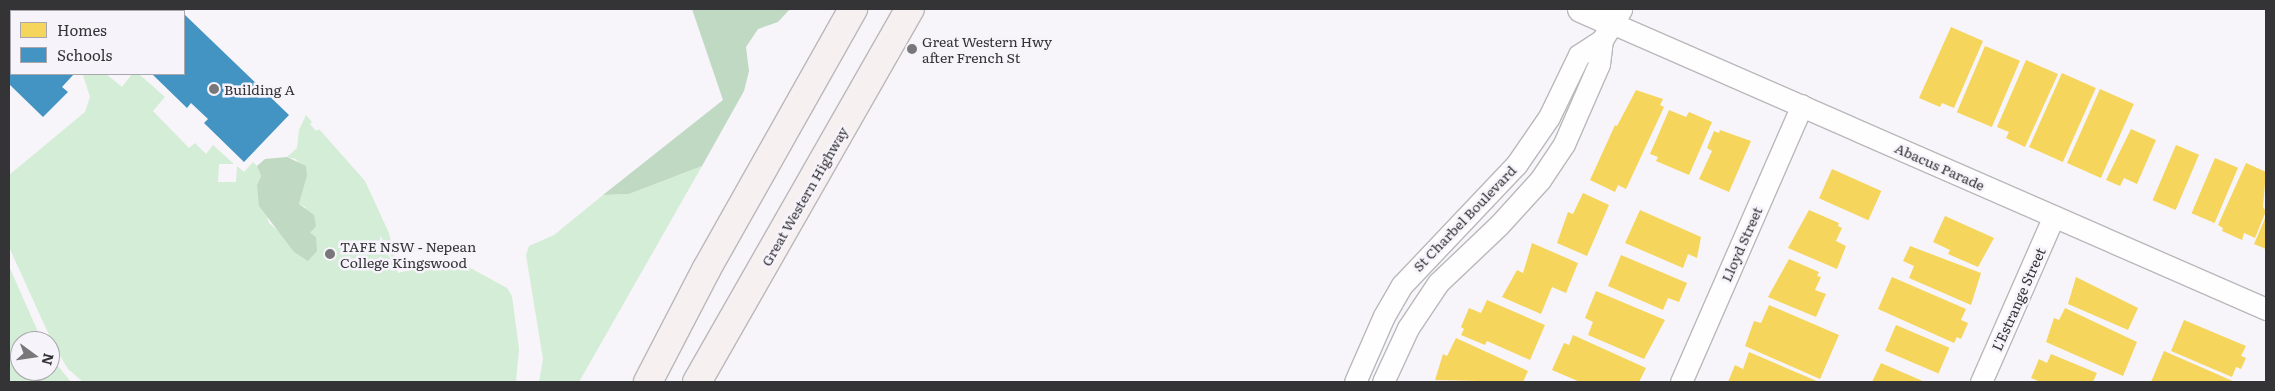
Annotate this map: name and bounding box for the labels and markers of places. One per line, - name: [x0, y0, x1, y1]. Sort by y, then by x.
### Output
- place label: Great Western Hwy after French St: [922, 33, 1052, 65]
- marker: Great Western Hwy after French St: [906, 43, 918, 55]
- place label: Building A: [224, 81, 295, 97]
- marker: Building A: [208, 83, 220, 95]
- place label: TAFE NSW - Nepean College Kingswood: [340, 238, 476, 270]
- marker: TAFE NSW - Nepean College Kingswood: [324, 248, 336, 260]

